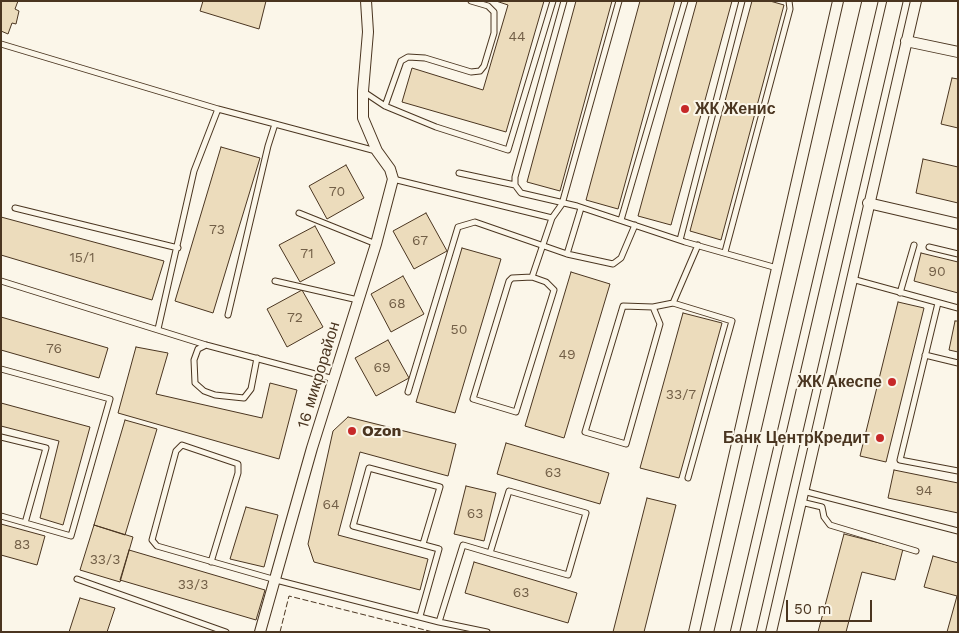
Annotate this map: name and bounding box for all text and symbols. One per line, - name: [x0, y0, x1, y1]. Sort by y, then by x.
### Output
- house number: 44: [508, 29, 526, 45]
- place label: ЖК Женис: [695, 99, 776, 119]
- marker: ЖК Женис: [679, 103, 691, 115]
- house number: 70: [329, 184, 345, 200]
- house number: 73: [209, 222, 225, 238]
- house number: 67: [412, 233, 428, 249]
- house number: 71: [300, 246, 314, 262]
- house number: 15/1: [69, 250, 95, 266]
- house number: 90: [928, 264, 946, 280]
- house number: 68: [388, 296, 406, 312]
- house number: 72: [287, 310, 303, 326]
- street label: 16 микрорайон: [294, 319, 344, 431]
- house number: 50: [451, 322, 467, 338]
- house number: 76: [46, 341, 62, 357]
- house number: 49: [558, 347, 576, 363]
- house number: 69: [373, 360, 391, 376]
- place label: ЖК Акеспе: [797, 372, 882, 392]
- marker: ЖК Акеспе: [886, 376, 898, 388]
- house number: 33/7: [666, 387, 696, 403]
- place label: Ozon: [362, 421, 401, 441]
- marker: Ozon: [346, 425, 358, 437]
- place label: Банк ЦентрКредит: [723, 428, 870, 448]
- marker: Банк ЦентрКредит: [874, 432, 886, 444]
- house number: 63: [545, 465, 561, 481]
- house number: 94: [915, 483, 933, 499]
- house number: 64: [322, 497, 340, 513]
- house number: 63: [467, 506, 483, 522]
- house number: 83: [14, 537, 30, 553]
- house number: 33/3: [90, 552, 120, 568]
- house number: 33/3: [178, 577, 208, 593]
- house number: 63: [513, 585, 529, 601]
- scale bar: [789, 590, 875, 622]
- text: 50 m: [794, 600, 831, 618]

